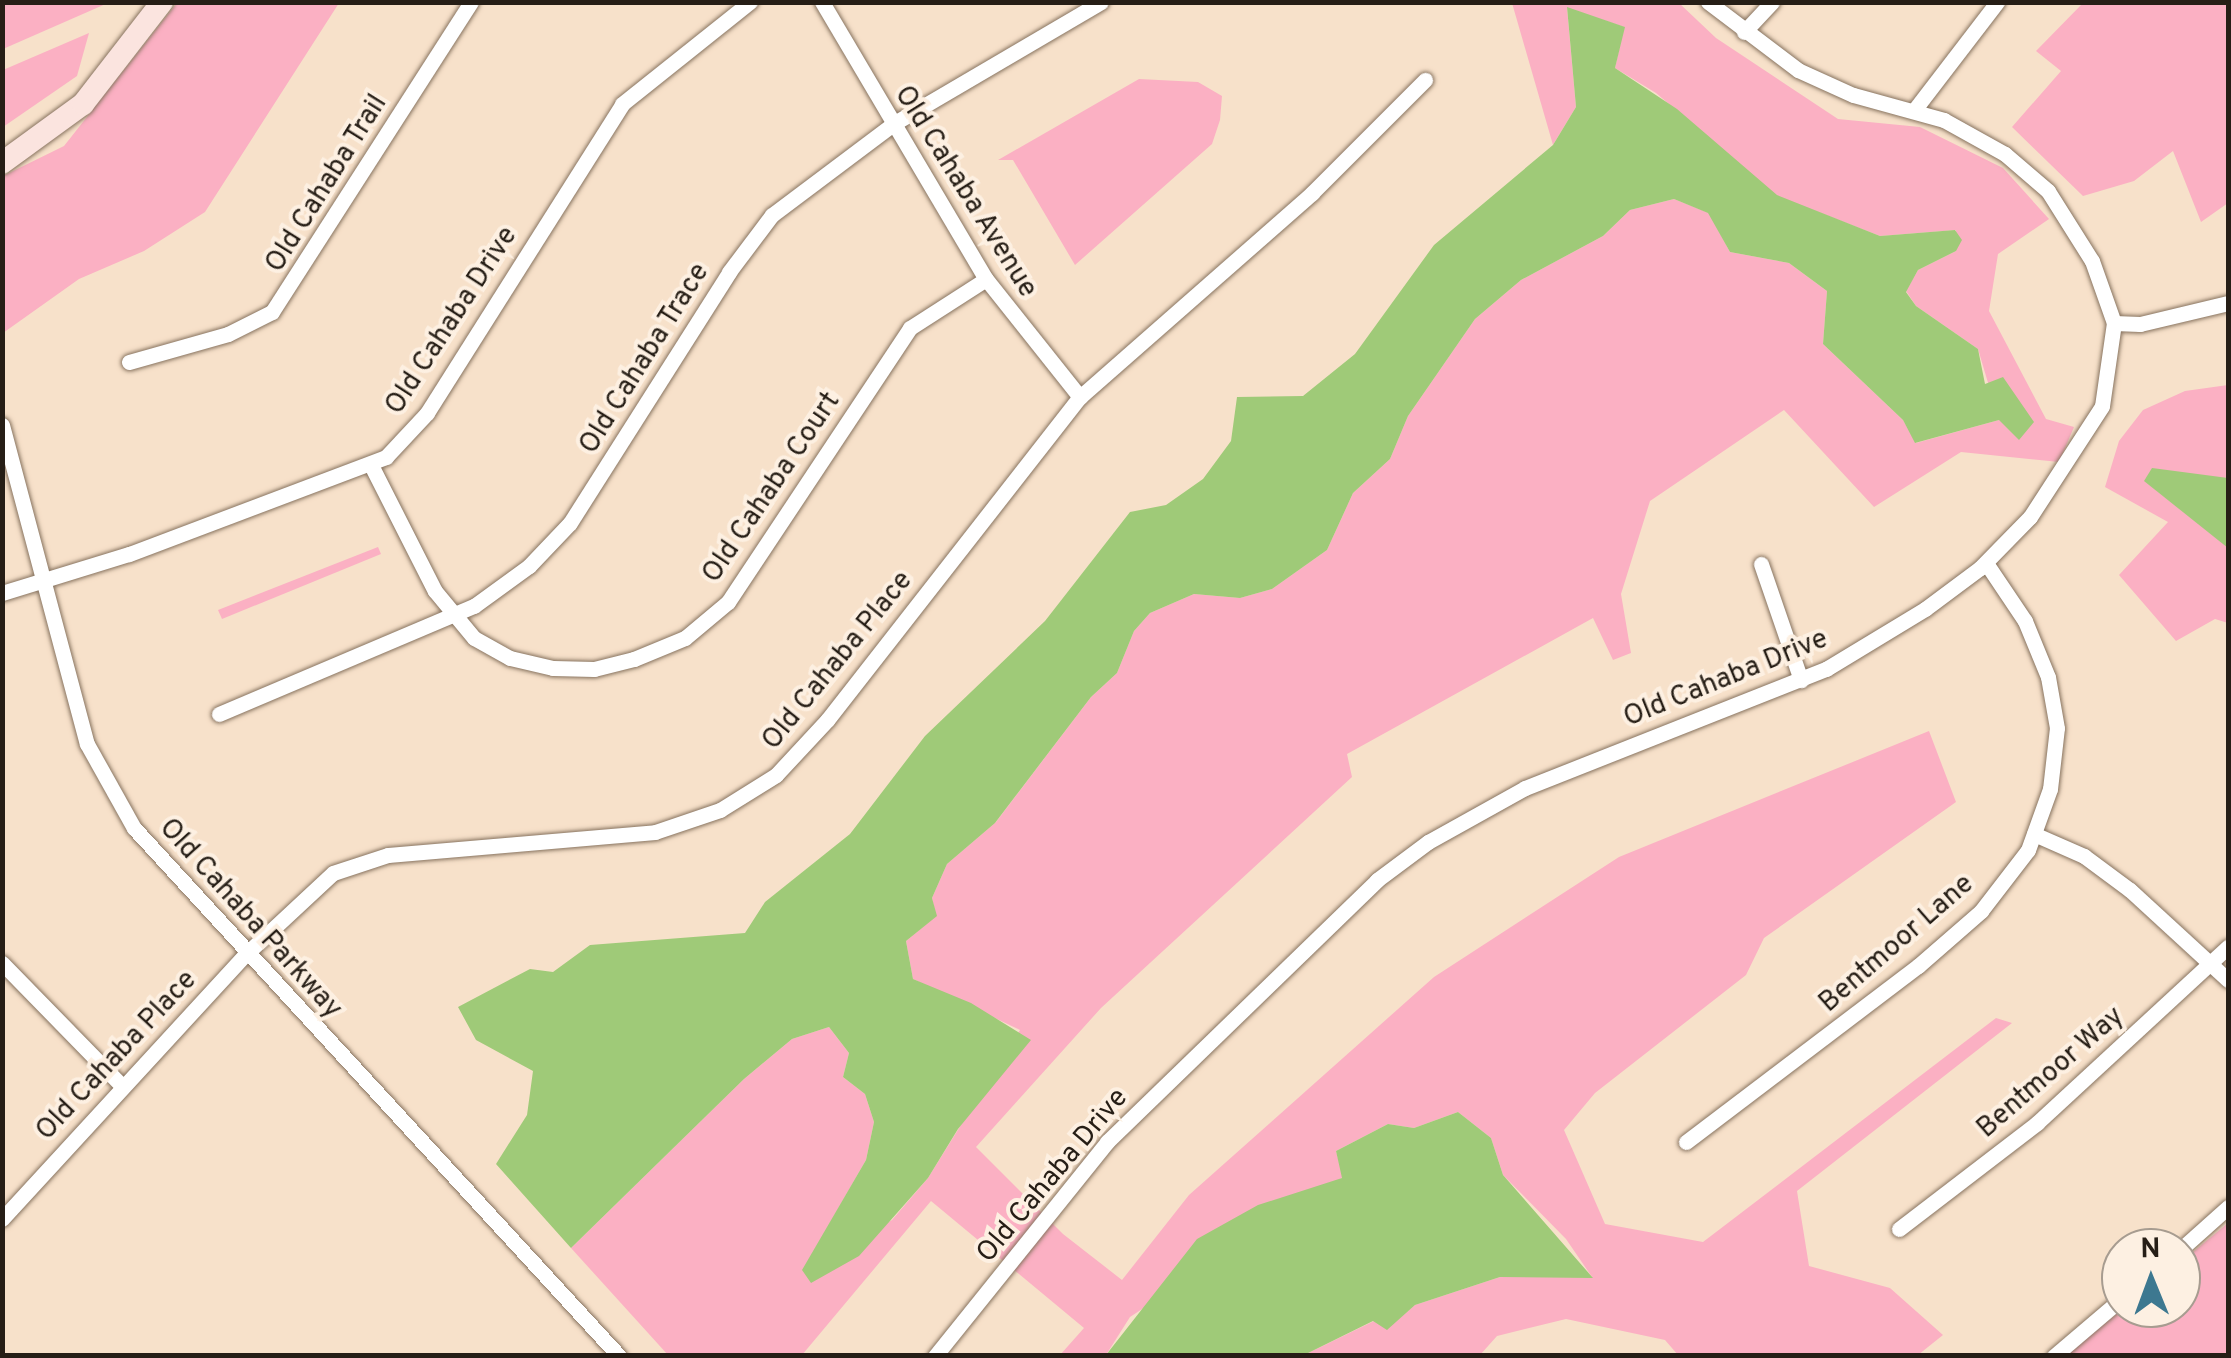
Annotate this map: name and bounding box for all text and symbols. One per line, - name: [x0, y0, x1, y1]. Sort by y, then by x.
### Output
- street label: Old Cahaba Avenue: [886, 79, 1044, 305]
- street label: Old Cahaba Trail: [259, 88, 395, 280]
- street label: Old Cahaba Drive: [379, 221, 525, 421]
- street label: Old Cahaba Trace: [573, 257, 717, 461]
- street label: Old Cahaba Court: [696, 386, 848, 590]
- street label: Old Cahaba Place: [756, 565, 920, 757]
- street label: Old Cahaba Drive: [1619, 623, 1833, 735]
- street label: Old Cahaba Parkway: [151, 812, 349, 1026]
- street label: Bentmoor Lane: [1813, 868, 1981, 1020]
- street label: Old Cahaba Place: [30, 964, 204, 1148]
- street label: Bentmoor Way: [1970, 1000, 2132, 1146]
- street label: Old Cahaba Drive: [970, 1082, 1136, 1270]
- north arrow: [2101, 1228, 2201, 1328]
- text: N: [2140, 1232, 2161, 1268]

